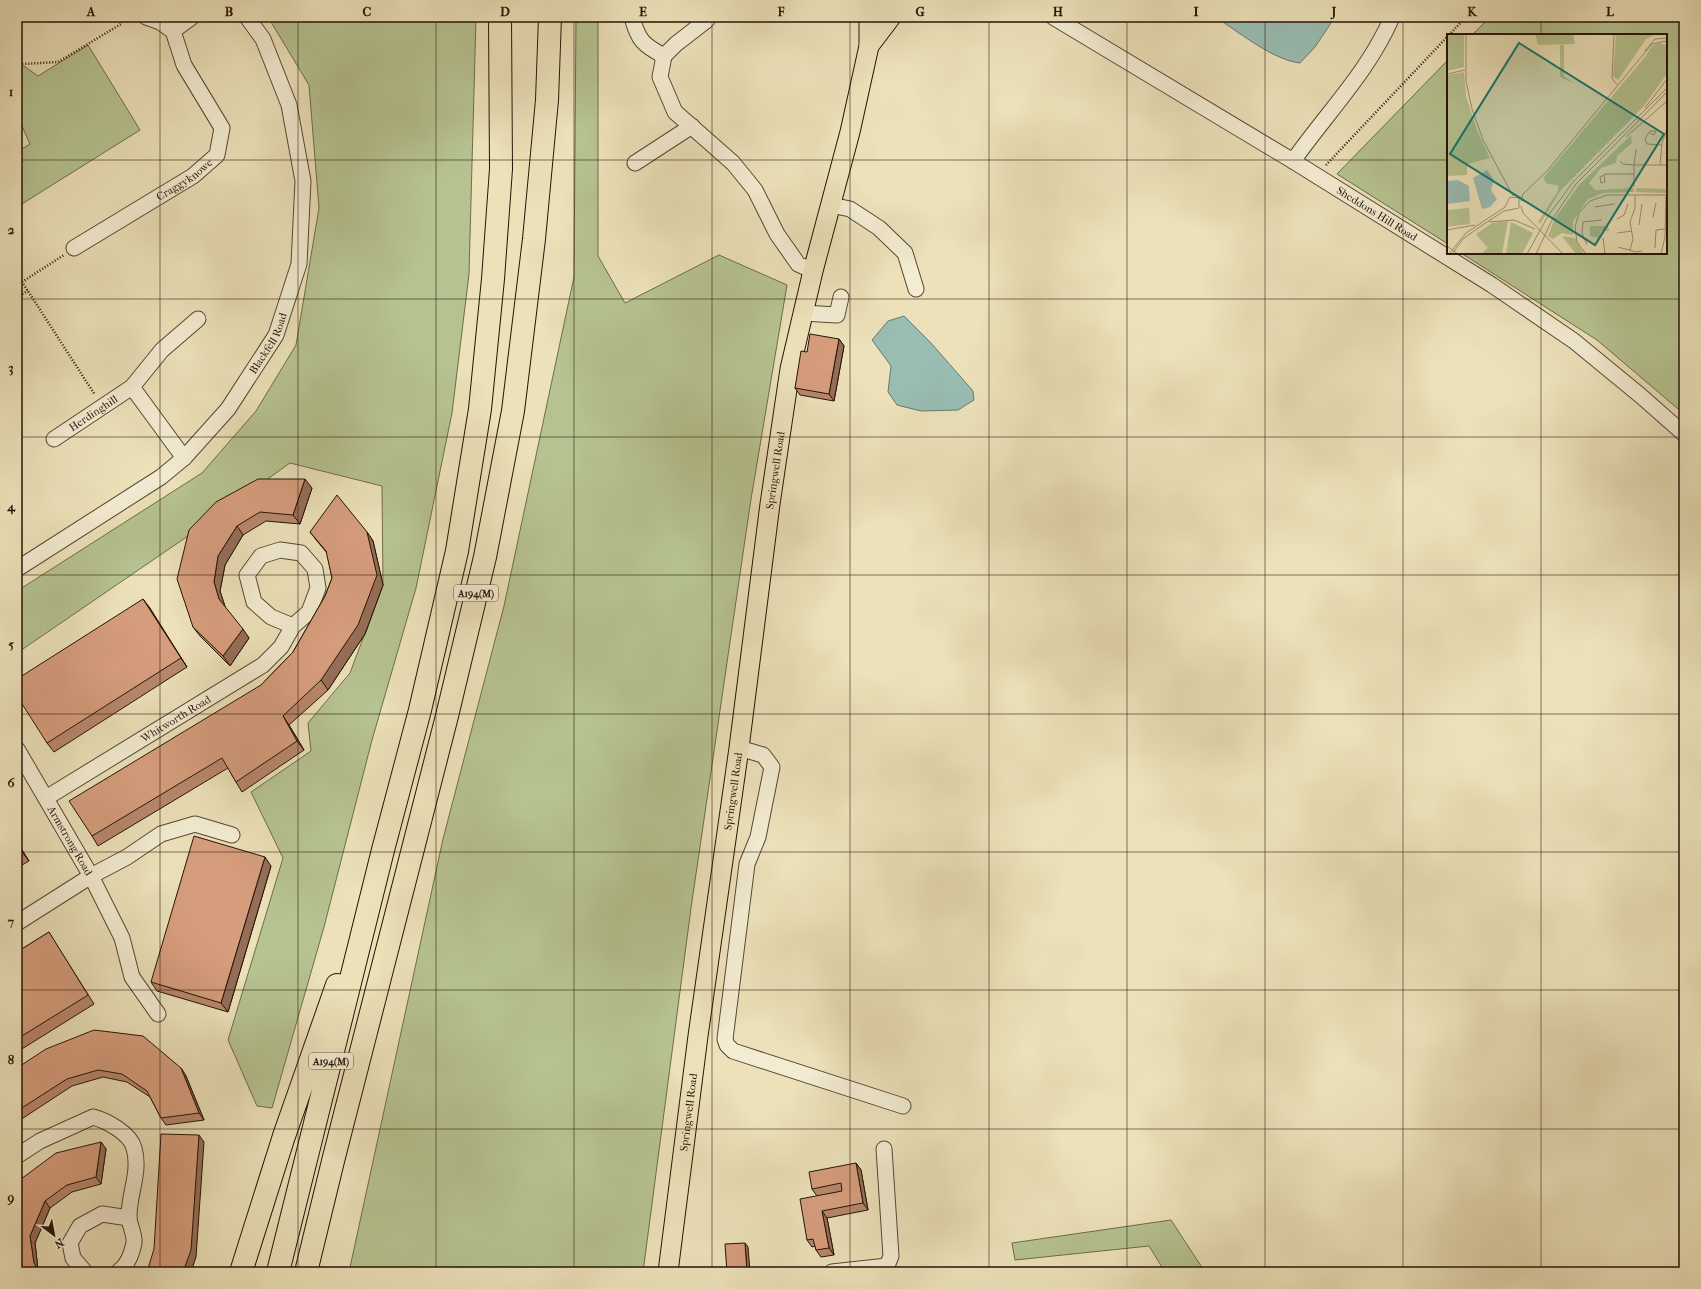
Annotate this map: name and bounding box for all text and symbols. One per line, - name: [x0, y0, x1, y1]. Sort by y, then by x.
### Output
- text: A: [86, 4, 96, 19]
- text: B: [225, 4, 234, 19]
- text: C: [363, 4, 372, 19]
- text: D: [500, 4, 510, 19]
- text: E: [639, 4, 647, 19]
- text: F: [777, 4, 785, 19]
- text: G: [915, 4, 925, 19]
- text: H: [1053, 4, 1064, 19]
- text: I: [1193, 4, 1199, 19]
- text: J: [1330, 4, 1337, 20]
- text: K: [1467, 4, 1478, 19]
- text: L: [1606, 4, 1615, 19]
- inset map: [1447, 34, 1667, 254]
- text: 1: [9, 84, 14, 99]
- street label: Craggyknowe: [154, 156, 216, 204]
- street label: Sheddons Hill Road: [1334, 184, 1420, 244]
- text: 2: [8, 222, 15, 237]
- street label: Blackfell Road: [247, 310, 290, 376]
- text: 3: [8, 360, 14, 376]
- street label: Herdinghill: [67, 393, 120, 434]
- street label: Springwell Road: [763, 430, 788, 510]
- text: 4: [6, 499, 16, 515]
- road number: A194(M): [454, 585, 498, 601]
- text: 5: [8, 637, 14, 652]
- street label: Whitworth Road: [138, 692, 214, 746]
- street label: Springwell Road: [721, 751, 745, 831]
- text: 6: [7, 775, 15, 790]
- street label: Armstrong Road: [44, 803, 96, 879]
- text: 7: [7, 914, 15, 929]
- text: 8: [8, 1052, 15, 1067]
- road number: A194(M): [309, 1053, 353, 1069]
- street label: Springwell Road: [677, 1072, 700, 1152]
- text: 9: [7, 1190, 15, 1206]
- north arrow: [34, 1215, 74, 1255]
- text: N: [52, 1235, 66, 1251]

